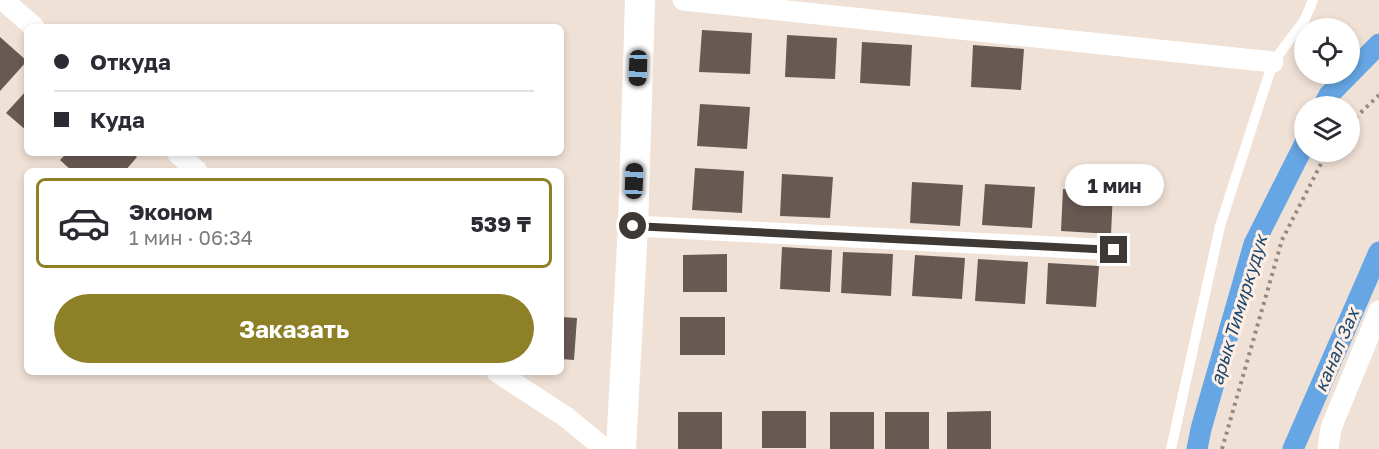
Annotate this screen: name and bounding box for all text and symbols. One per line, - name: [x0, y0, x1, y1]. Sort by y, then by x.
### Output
- map controls: [1294, 18, 1360, 162]
- button: locate: [1294, 18, 1360, 84]
- text: Откуда: [90, 48, 171, 75]
- car: [628, 50, 648, 86]
- button: layers: [1294, 96, 1360, 162]
- text: Куда: [90, 106, 145, 133]
- car: [624, 163, 644, 199]
- callout: 1 мин: [1064, 163, 1164, 205]
- text: 1 мин: [1087, 173, 1142, 197]
- icon: car: [57, 196, 111, 250]
- text: Эконом: [129, 198, 213, 225]
- text: 539 ₸: [470, 210, 531, 237]
- route start: [619, 212, 646, 239]
- text: 1 мин · 06:34: [129, 225, 253, 249]
- water label: арык Тимиркудук: [1205, 230, 1272, 388]
- route end: [1100, 236, 1127, 263]
- button: Заказать: [54, 294, 534, 363]
- water label: канал Зах: [1309, 303, 1364, 395]

